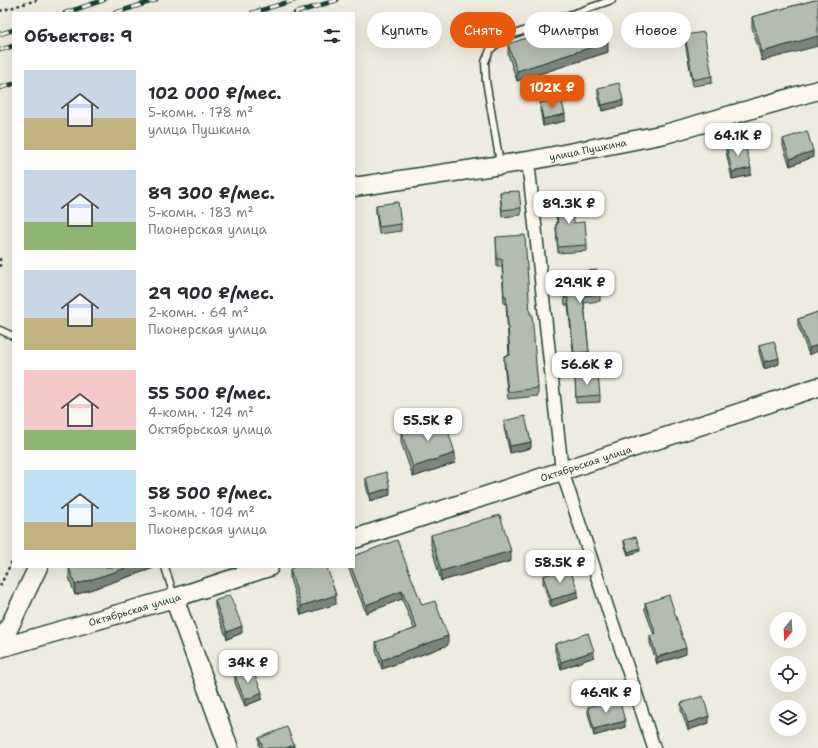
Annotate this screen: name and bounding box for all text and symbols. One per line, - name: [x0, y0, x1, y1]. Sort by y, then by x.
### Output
- chip: Купить: [367, 12, 442, 48]
- chip: Снять: [450, 12, 516, 48]
- chip: Фильтры: [524, 12, 613, 48]
- chip: Новое: [621, 12, 691, 48]
- text: Объектов: 9: [24, 25, 133, 47]
- icon: filters: [321, 25, 343, 47]
- pin: 102K ₽: [519, 75, 585, 109]
- text: 102K ₽: [529, 79, 575, 96]
- text: 102 000 ₽/мес.: [148, 82, 282, 104]
- icon: home: [56, 86, 104, 134]
- text: 5-комн. · 178 m²: [148, 104, 253, 121]
- text: улица Пушкина: [148, 121, 250, 138]
- pin: 64.1K ₽: [701, 123, 775, 157]
- text: 64.1K ₽: [714, 127, 762, 144]
- street label: улица Пушкина: [548, 136, 629, 164]
- text: 89 300 ₽/мес.: [148, 182, 275, 204]
- icon: home: [56, 186, 104, 234]
- pin: 89.3K ₽: [532, 191, 606, 225]
- text: 89.3K ₽: [543, 195, 595, 212]
- text: 5-комн. · 183 m²: [148, 204, 254, 221]
- text: Пионерская улица: [148, 221, 267, 238]
- pin: 29.9K ₽: [543, 270, 617, 304]
- text: 29.9K ₽: [554, 274, 606, 291]
- text: 29 900 ₽/мес.: [148, 282, 274, 304]
- icon: home: [56, 286, 104, 334]
- text: 2-комн. · 64 m²: [148, 304, 249, 321]
- text: Пионерская улица: [148, 321, 267, 338]
- pin: 56.6K ₽: [550, 352, 624, 386]
- text: 56.6K ₽: [561, 356, 613, 373]
- text: 55 500 ₽/мес.: [148, 382, 271, 404]
- icon: home: [56, 386, 104, 434]
- text: 4-комн. · 124 m²: [148, 404, 254, 421]
- pin: 55.5K ₽: [391, 408, 465, 442]
- text: 55.5K ₽: [403, 412, 453, 429]
- text: Октябрьская улица: [148, 421, 272, 438]
- street label: Октябрьская улица: [539, 442, 634, 485]
- text: 58 500 ₽/мес.: [148, 482, 272, 504]
- icon: home: [56, 486, 104, 534]
- text: 3-комн. · 104 m²: [148, 504, 255, 521]
- text: Пионерская улица: [148, 521, 267, 538]
- pin: 58.5K ₽: [523, 550, 597, 584]
- text: 58.5K ₽: [534, 554, 586, 571]
- street label: Октябрьская улица: [87, 590, 183, 629]
- north arrow: [770, 612, 806, 648]
- map controls: [770, 612, 806, 736]
- pin: 34K ₽: [220, 650, 276, 684]
- text: 34K ₽: [228, 654, 268, 671]
- button: locate: [770, 656, 806, 692]
- pin: 46.9K ₽: [569, 680, 643, 714]
- text: 46.9K ₽: [580, 684, 632, 701]
- button: layers: [770, 700, 806, 736]

